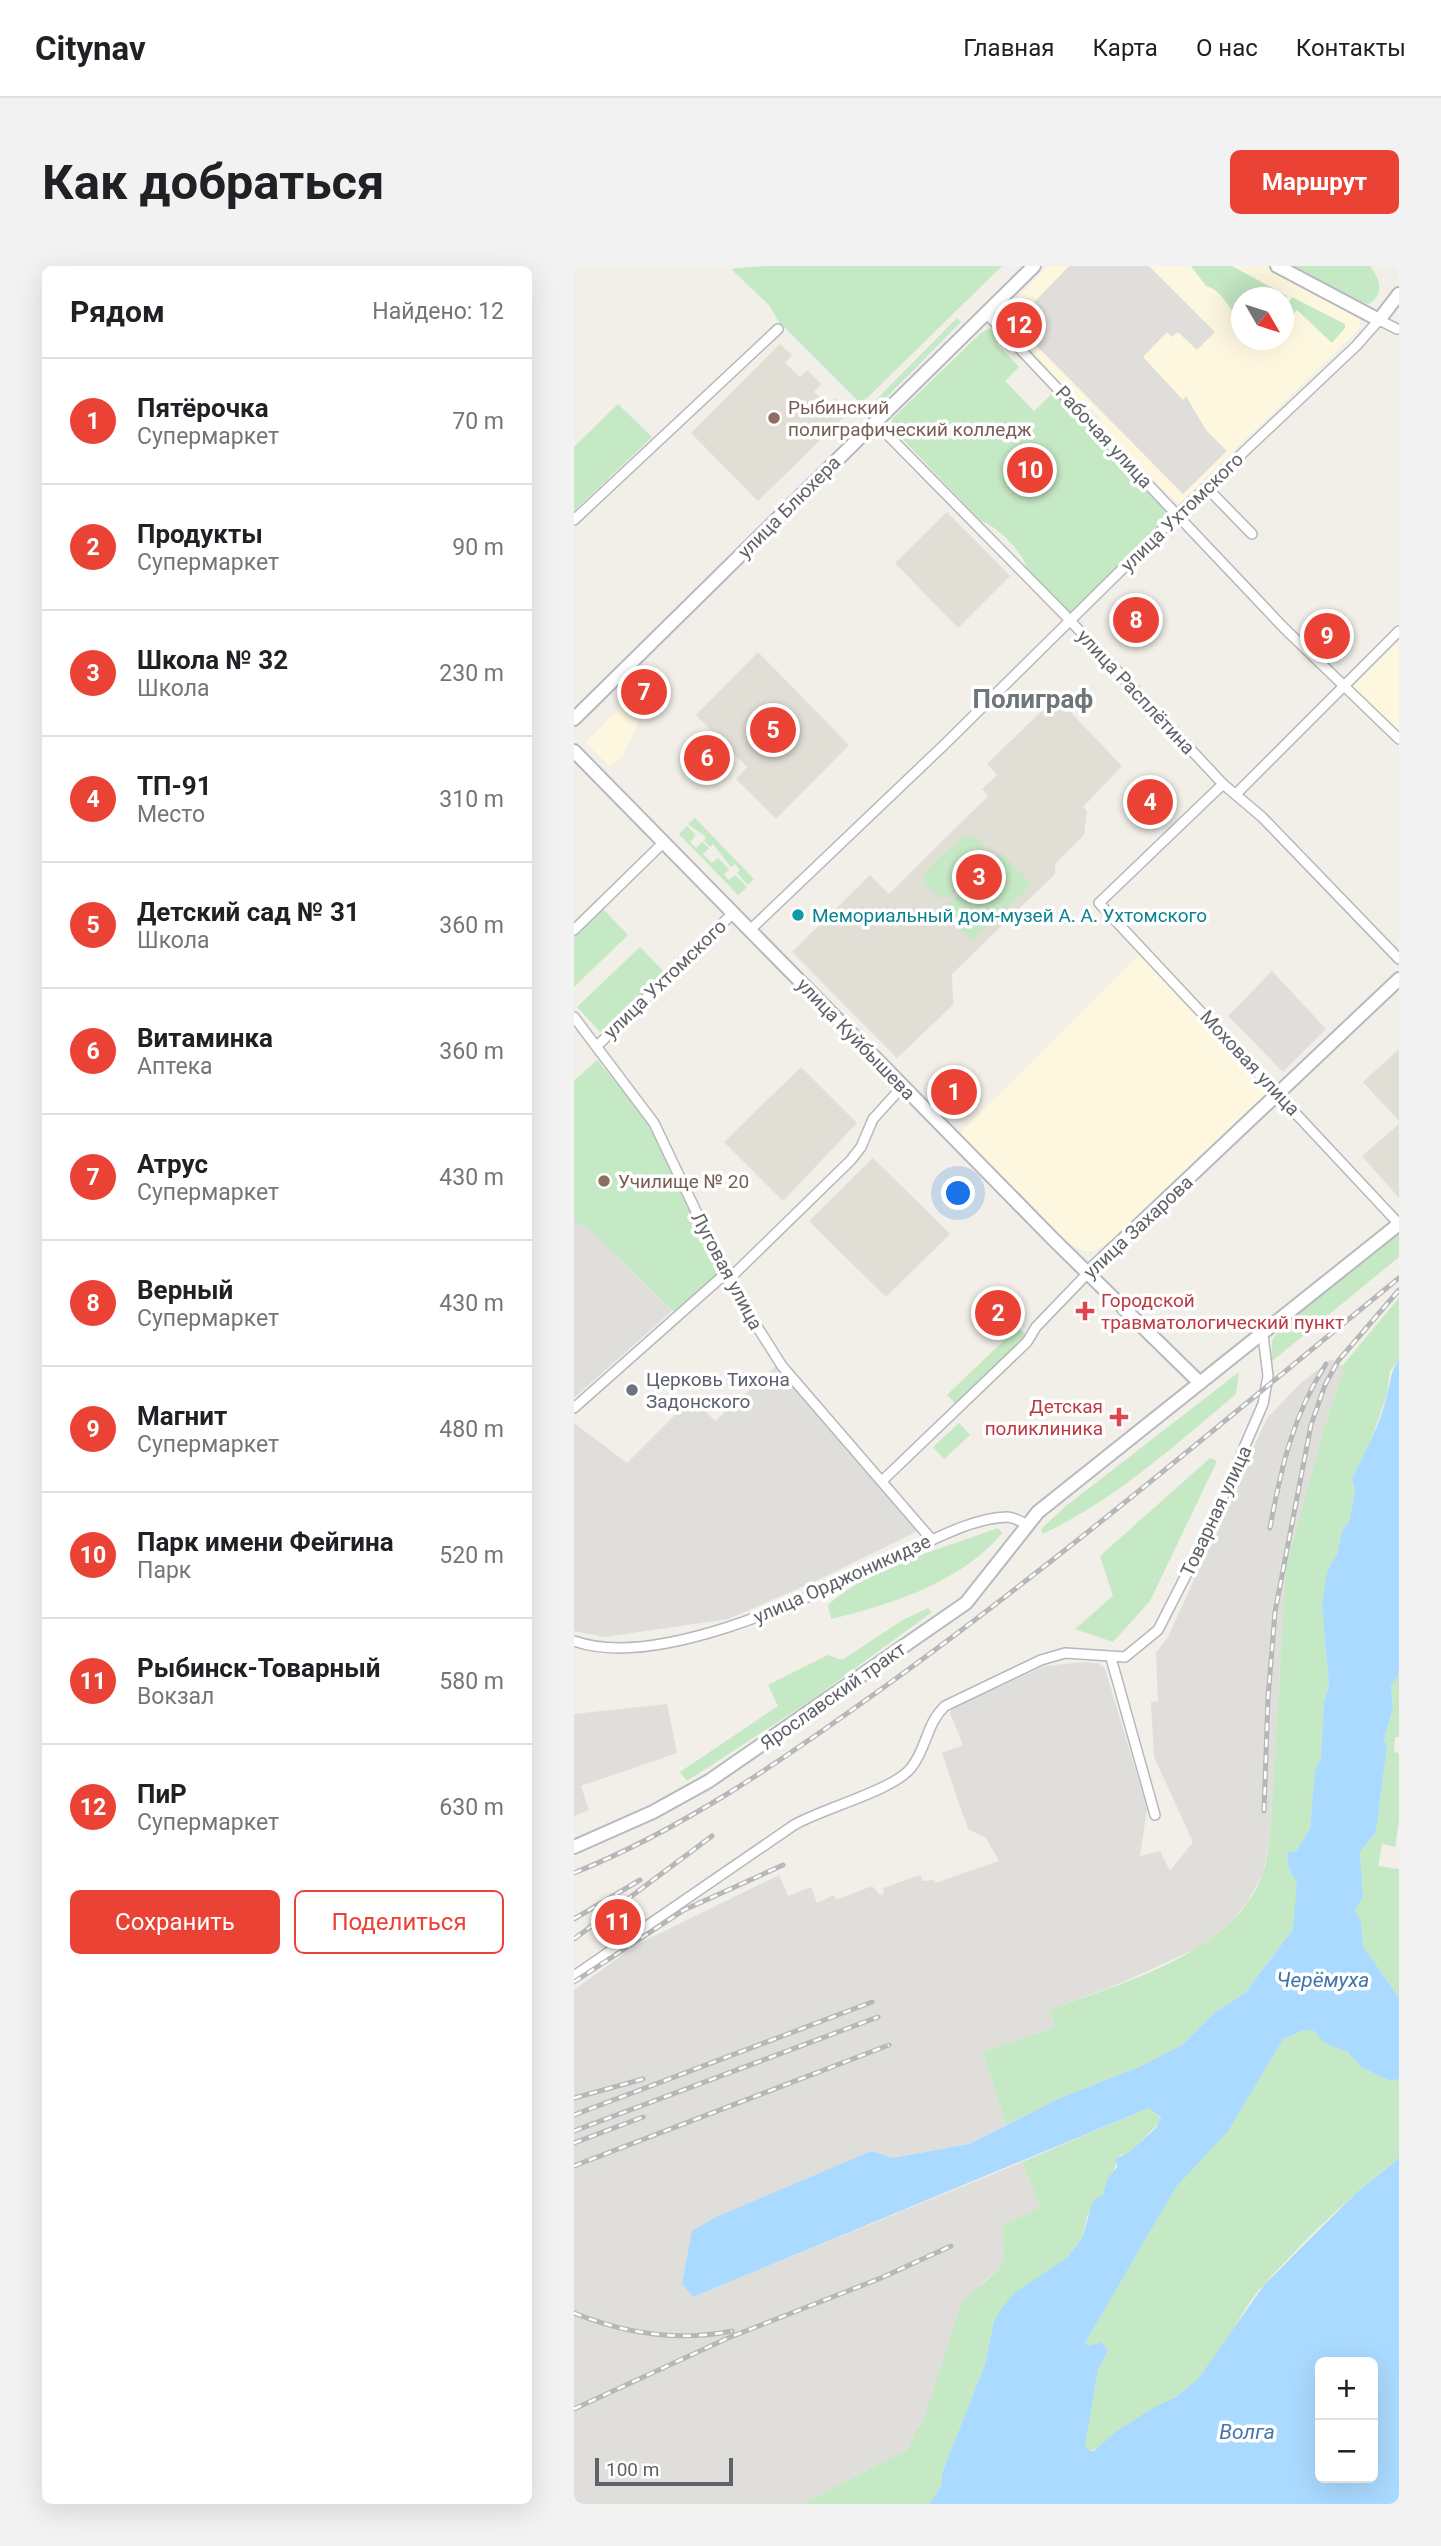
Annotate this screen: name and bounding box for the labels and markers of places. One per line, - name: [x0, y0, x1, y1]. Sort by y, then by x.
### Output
- pin: 12: [996, 299, 1042, 351]
- place label: Рыбинский полиграфический колледж: [788, 396, 1032, 441]
- marker: Рыбинский полиграфический колледж: [766, 410, 782, 426]
- pin: 10: [1007, 444, 1053, 496]
- pin: 8: [1113, 594, 1159, 646]
- pin: 9: [1304, 610, 1350, 662]
- pin: 7: [621, 666, 667, 718]
- pin: 5: [750, 704, 796, 756]
- pin: 6: [684, 732, 730, 784]
- pin: 4: [1127, 776, 1173, 828]
- pin: 3: [956, 851, 1002, 903]
- place label: Мемориальный дом-музей А. А. Ухтомского: [812, 904, 1207, 927]
- marker: Мемориальный дом-музей А. А. Ухтомского: [790, 907, 806, 923]
- pin: 1: [931, 1066, 977, 1118]
- place label: Училище № 20: [618, 1170, 749, 1193]
- marker: Училище № 20: [596, 1173, 612, 1189]
- pin: 2: [975, 1287, 1021, 1339]
- place label: Городской травматологический пункт: [1101, 1289, 1344, 1334]
- marker: Городской травматологический пункт: [1075, 1301, 1095, 1321]
- place label: Церковь Тихона Задонского: [646, 1368, 790, 1413]
- marker: Церковь Тихона Задонского: [624, 1382, 640, 1398]
- place label: Детская поликлиника: [985, 1395, 1103, 1440]
- marker: Детская поликлиника: [1109, 1407, 1129, 1427]
- pin: 11: [595, 1896, 641, 1948]

